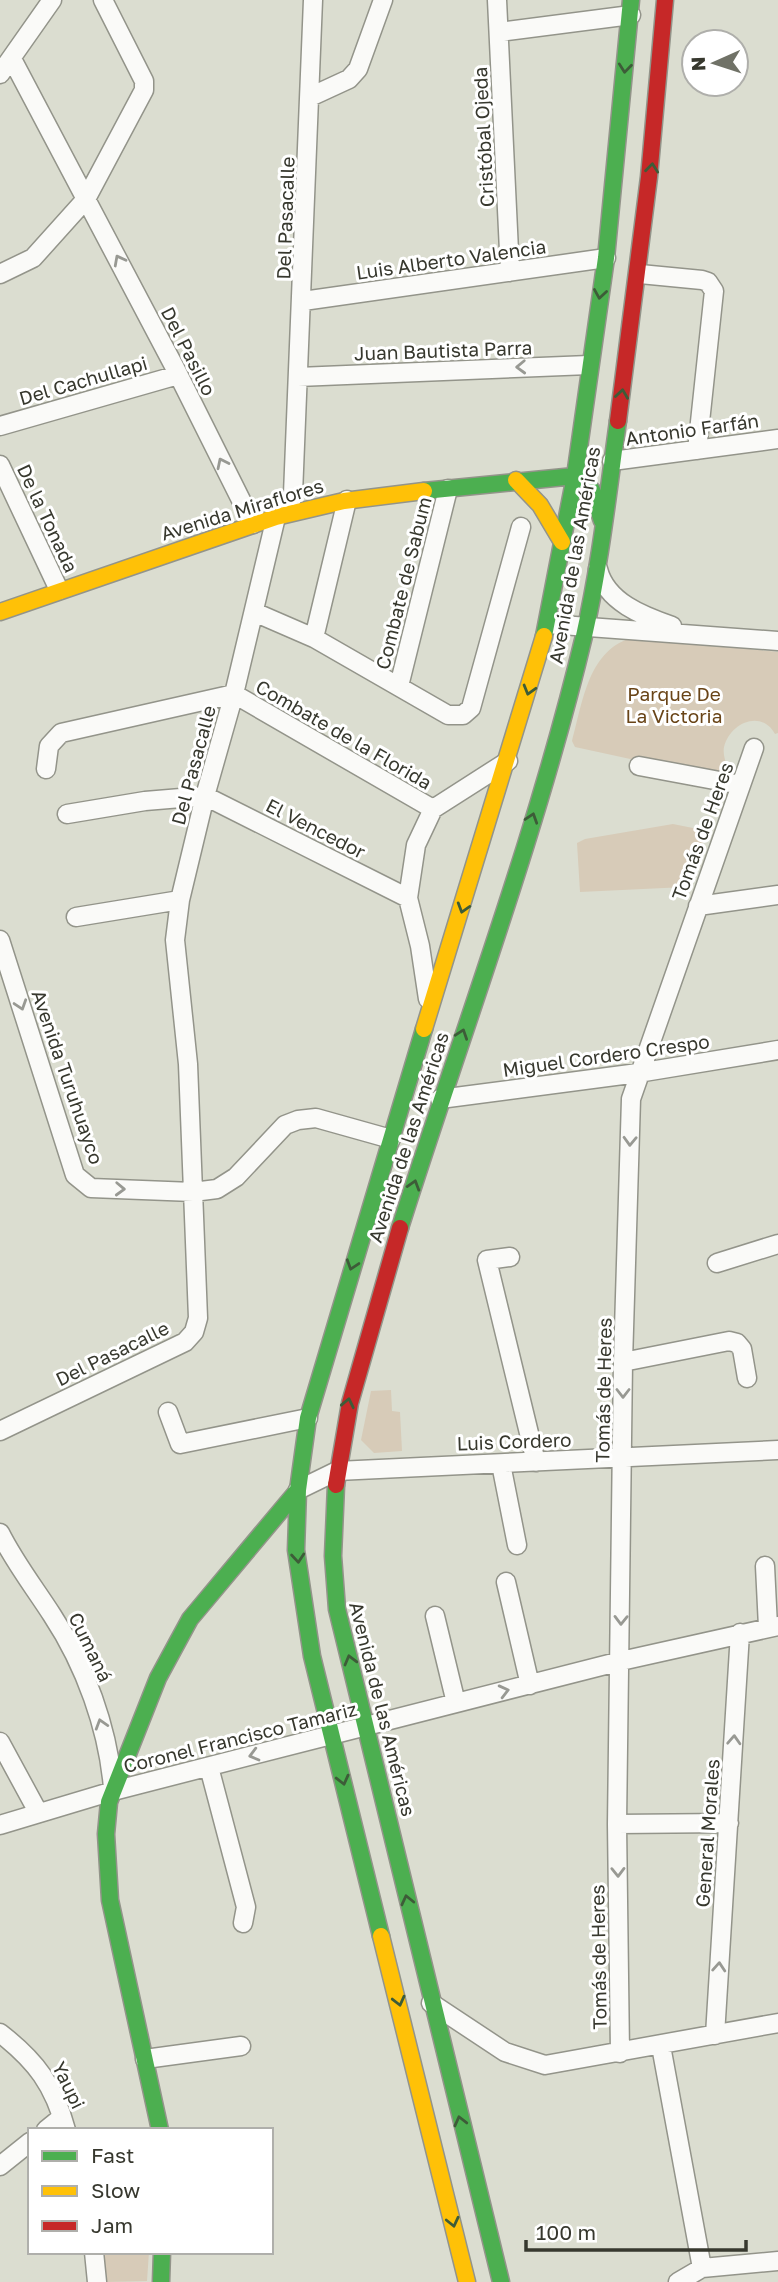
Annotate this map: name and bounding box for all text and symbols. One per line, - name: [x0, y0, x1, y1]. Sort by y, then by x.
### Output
- north arrow: [680, 28, 750, 98]
- text: N: [686, 56, 709, 72]
- one-way arrow: [618, 62, 633, 74]
- street label: Cristóbal Ojeda: [468, 66, 498, 208]
- street label: Del Pasacalle: [271, 156, 299, 280]
- one-way arrow: [644, 163, 659, 174]
- street label: Luis Alberto Valencia: [355, 234, 547, 284]
- one-way arrow: [114, 255, 127, 268]
- one-way arrow: [593, 288, 608, 300]
- street label: Del Pasillo: [157, 303, 221, 399]
- street label: Juan Bautista Parra: [353, 335, 533, 365]
- street label: Del Cachullapi: [16, 351, 150, 409]
- one-way arrow: [515, 360, 526, 375]
- one-way arrow: [615, 388, 630, 400]
- street label: Antonio Farfán: [624, 408, 760, 450]
- street label: Avenida de las Américas: [544, 445, 604, 665]
- one-way arrow: [217, 458, 231, 470]
- street label: De la Tonada: [13, 460, 83, 576]
- street label: Avenida Miraflores: [158, 473, 326, 545]
- street label: Combate de Sabum: [370, 494, 436, 672]
- street label: Combate de la Florida: [252, 674, 436, 794]
- park label: Parque De La Victoria: [626, 682, 722, 727]
- one-way arrow: [523, 684, 538, 696]
- street label: Del Pasacalle: [166, 703, 220, 827]
- street label: Tomás de Heres: [666, 759, 738, 903]
- street label: El Vencedor: [262, 793, 370, 863]
- one-way arrow: [523, 812, 538, 824]
- one-way arrow: [457, 901, 472, 913]
- street label: Avenida Turuhuayco: [27, 987, 109, 1167]
- one-way arrow: [13, 999, 27, 1011]
- one-way arrow: [454, 1028, 468, 1041]
- street label: Avenida de las Américas: [363, 1029, 453, 1245]
- street label: Miguel Cordero Crespo: [501, 1029, 711, 1081]
- one-way arrow: [622, 1135, 637, 1146]
- one-way arrow: [405, 1180, 420, 1192]
- one-way arrow: [114, 1182, 125, 1197]
- one-way arrow: [346, 1259, 360, 1271]
- street label: Del Pasacalle: [52, 1316, 172, 1390]
- street label: Tomás de Heres: [590, 1317, 616, 1463]
- one-way arrow: [615, 1388, 631, 1398]
- one-way arrow: [340, 1397, 355, 1409]
- street label: Luis Cordero: [456, 1428, 572, 1454]
- one-way arrow: [290, 1553, 305, 1564]
- street label: Avenida de las Américas: [345, 1599, 421, 1819]
- street label: Cumaná: [64, 1609, 118, 1685]
- one-way arrow: [614, 1615, 629, 1626]
- one-way arrow: [344, 1654, 358, 1666]
- one-way arrow: [498, 1685, 510, 1699]
- street label: Coronel Francisco Tamariz: [121, 1697, 359, 1777]
- one-way arrow: [95, 1718, 110, 1730]
- one-way arrow: [726, 1734, 741, 1745]
- one-way arrow: [248, 1747, 260, 1761]
- street label: General Morales: [690, 1758, 724, 1908]
- one-way arrow: [335, 1774, 349, 1786]
- one-way arrow: [610, 1867, 626, 1878]
- street label: Tomás de Heres: [585, 1884, 611, 2030]
- one-way arrow: [400, 1894, 415, 1906]
- one-way arrow: [711, 1961, 726, 1972]
- one-way arrow: [391, 1995, 405, 2007]
- street label: Yaupi: [48, 2058, 90, 2112]
- one-way arrow: [454, 2115, 468, 2127]
- legend: [28, 2128, 273, 2254]
- text: Fast: [91, 2142, 134, 2168]
- text: Slow: [91, 2177, 140, 2203]
- scale bar: [526, 2208, 746, 2252]
- text: Jam: [91, 2212, 133, 2238]
- one-way arrow: [445, 2216, 459, 2228]
- text: 100 m: [536, 2219, 596, 2245]

